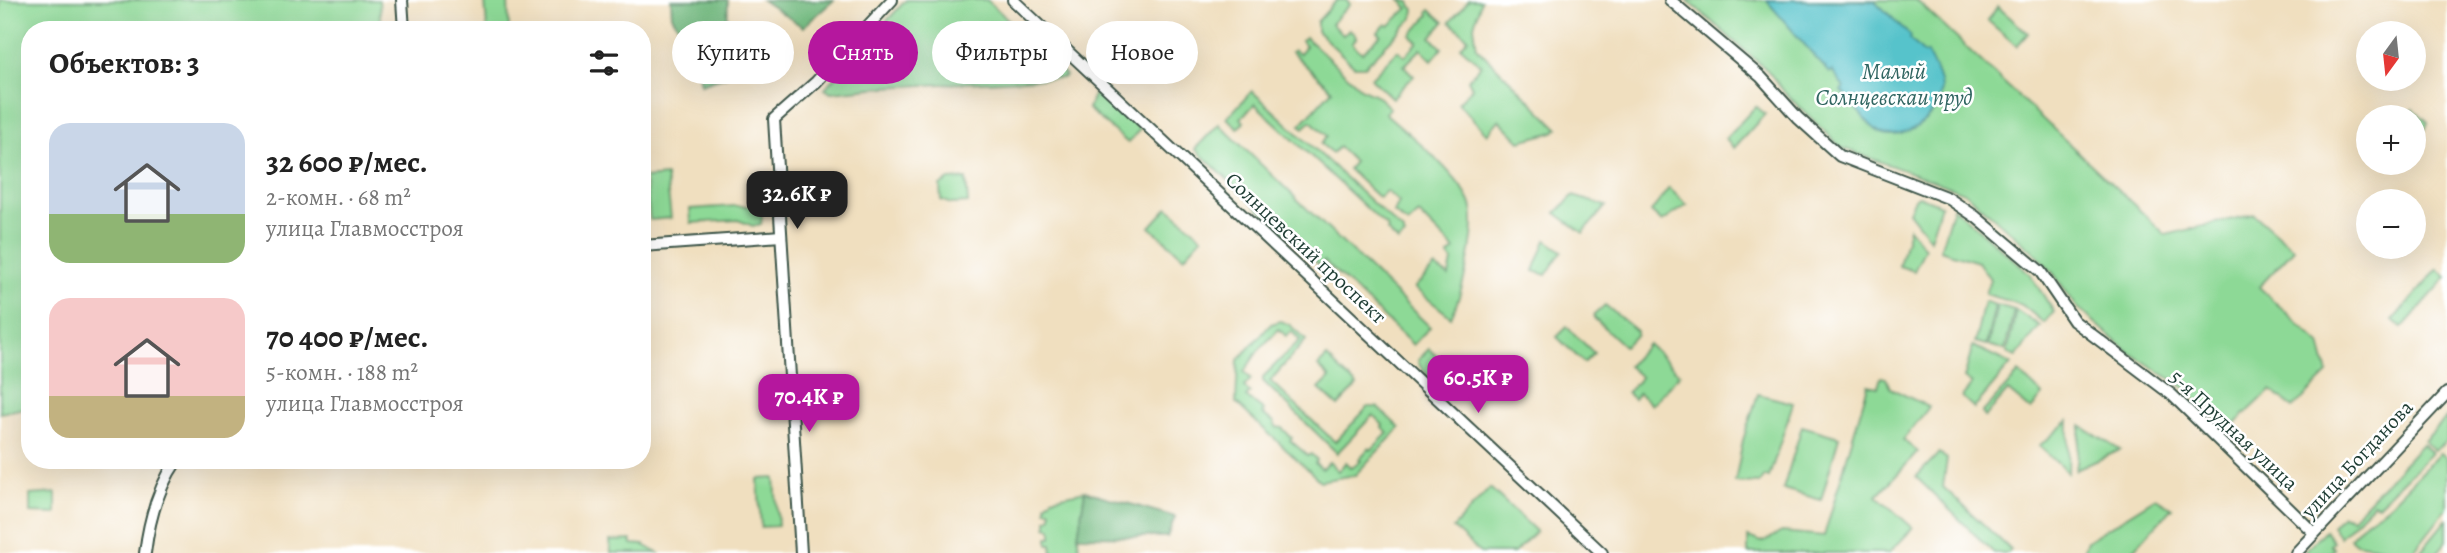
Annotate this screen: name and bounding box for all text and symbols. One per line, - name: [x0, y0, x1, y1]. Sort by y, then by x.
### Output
- chip: Купить: [672, 21, 794, 84]
- chip: Снять: [808, 21, 918, 84]
- chip: Фильтры: [932, 21, 1072, 84]
- chip: Новое: [1086, 21, 1198, 84]
- north arrow: [2356, 21, 2426, 91]
- map controls: [2356, 21, 2426, 259]
- text: Объектов: 3: [49, 43, 200, 83]
- icon: filters: [585, 44, 623, 82]
- water label: Малый Солнцевскаи пруд: [1815, 56, 1973, 113]
- button: +: [2356, 105, 2426, 175]
- text: 32 600 ₽/мес.: [266, 142, 428, 182]
- icon: home: [105, 151, 189, 235]
- street label: Солнцевский проспект: [1220, 166, 1392, 330]
- pin: 32.6K ₽: [732, 172, 862, 231]
- text: 32.6K ₽: [763, 178, 831, 209]
- text: 2-комн. · 68 m²: [266, 182, 411, 213]
- button: −: [2356, 189, 2426, 259]
- text: улица Главмосстроя: [266, 213, 464, 244]
- text: 70 400 ₽/мес.: [266, 317, 428, 357]
- icon: home: [105, 326, 189, 410]
- pin: 60.5K ₽: [1413, 356, 1543, 415]
- text: 5-комн. · 188 m²: [266, 357, 418, 388]
- text: 60.5K ₽: [1443, 362, 1513, 393]
- street label: 5-я Прудная улица: [2164, 363, 2305, 497]
- pin: 70.4K ₽: [744, 374, 874, 434]
- text: 70.4K ₽: [774, 381, 844, 412]
- text: улица Главмосстроя: [266, 388, 464, 419]
- street label: улица Богданова: [2294, 394, 2419, 525]

